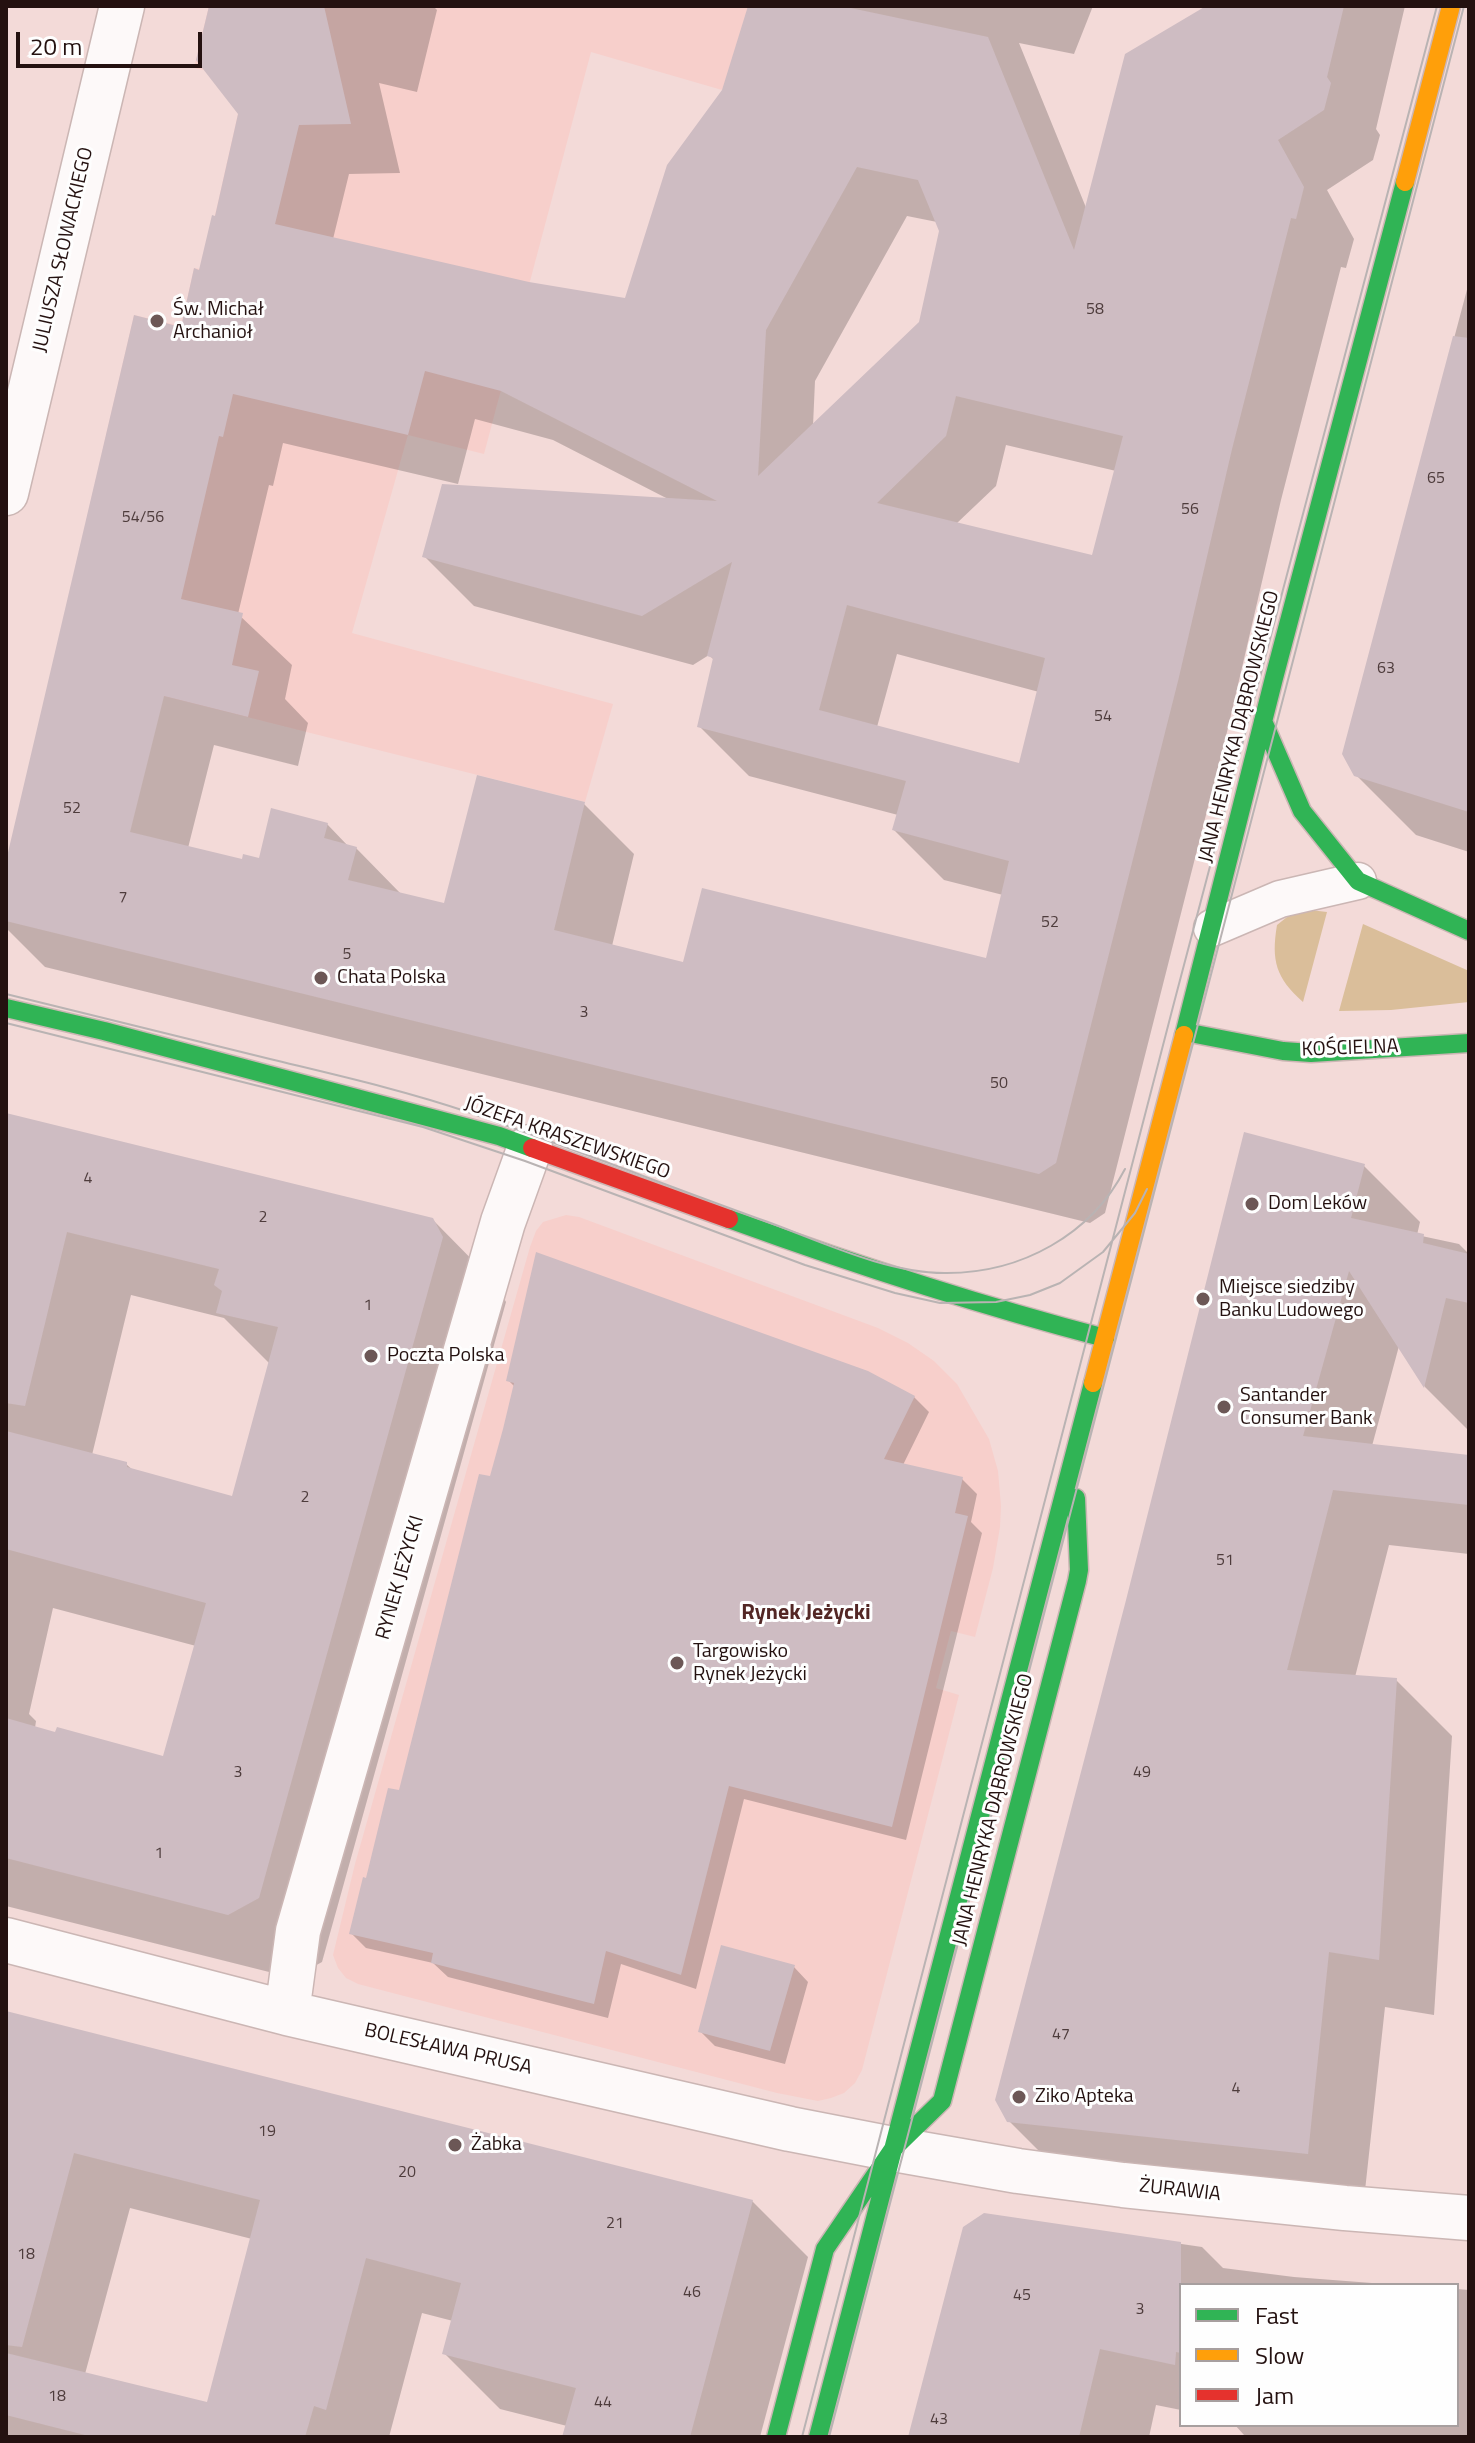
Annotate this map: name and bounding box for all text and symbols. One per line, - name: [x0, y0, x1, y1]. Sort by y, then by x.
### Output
- scale bar: [20, 16, 206, 66]
- text: 20 m: [30, 28, 82, 64]
- street label: JULIUSZA SŁOWACKIEGO: [29, 145, 99, 355]
- place label: Św. Michał Archanioł: [173, 298, 264, 345]
- house number: 58: [1086, 300, 1104, 320]
- marker: Św. Michał Archanioł: [148, 312, 166, 330]
- house number: 65: [1427, 469, 1445, 489]
- house number: 56: [1181, 500, 1199, 520]
- house number: 54/56: [122, 508, 164, 528]
- street label: JANA HENRYKA DĄBROWSKIEGO: [1195, 588, 1285, 866]
- house number: 63: [1377, 659, 1395, 679]
- house number: 54: [1094, 707, 1112, 727]
- house number: 52: [63, 799, 81, 819]
- house number: 7: [119, 888, 127, 908]
- house number: 52: [1041, 913, 1059, 933]
- house number: 5: [343, 945, 351, 965]
- place label: Chata Polska: [337, 966, 446, 990]
- marker: Chata Polska: [312, 969, 330, 987]
- house number: 3: [580, 1003, 588, 1023]
- street label: KOŚCIELNA: [1301, 1035, 1399, 1063]
- house number: 50: [990, 1074, 1008, 1094]
- street label: JÓZEFA KRASZEWSKIEGO: [461, 1092, 673, 1186]
- house number: 4: [84, 1169, 92, 1189]
- place label: Dom Leków: [1268, 1192, 1367, 1216]
- marker: Dom Leków: [1243, 1195, 1261, 1213]
- house number: 2: [259, 1208, 267, 1228]
- place label: Miejsce siedziby Banku Ludowego: [1219, 1276, 1364, 1323]
- marker: Miejsce siedziby Banku Ludowego: [1194, 1290, 1212, 1308]
- house number: 1: [364, 1296, 372, 1316]
- place label: Poczta Polska: [387, 1344, 504, 1368]
- marker: Poczta Polska: [362, 1347, 380, 1365]
- place label: Santander Consumer Bank: [1240, 1384, 1373, 1431]
- marker: Santander Consumer Bank: [1215, 1398, 1233, 1416]
- house number: 2: [301, 1488, 309, 1508]
- street label: RYNEK JEŻYCKI: [372, 1513, 430, 1643]
- house number: 51: [1216, 1551, 1234, 1571]
- district label: Rynek Jeżycki: [741, 1601, 871, 1627]
- place label: Targowisko Rynek Jeżycki: [693, 1640, 807, 1687]
- marker: Targowisko Rynek Jeżycki: [668, 1654, 686, 1672]
- street label: JANA HENRYKA DĄBROWSKIEGO: [949, 1671, 1039, 1949]
- house number: 3: [234, 1763, 242, 1783]
- house number: 49: [1133, 1763, 1151, 1783]
- house number: 1: [155, 1844, 163, 1864]
- street label: BOLESŁAWA PRUSA: [362, 2019, 534, 2081]
- house number: 47: [1052, 2025, 1070, 2045]
- house number: 4: [1232, 2079, 1240, 2099]
- place label: Ziko Apteka: [1035, 2085, 1133, 2109]
- marker: Ziko Apteka: [1010, 2088, 1028, 2106]
- house number: 19: [258, 2122, 276, 2142]
- place label: Żabka: [471, 2133, 522, 2157]
- marker: Żabka: [446, 2136, 464, 2154]
- house number: 20: [398, 2163, 416, 2183]
- street label: ŻURAWIA: [1138, 2175, 1222, 2207]
- house number: 21: [606, 2214, 624, 2234]
- house number: 18: [17, 2245, 35, 2265]
- house number: 46: [683, 2283, 701, 2303]
- legend: [1179, 2283, 1459, 2427]
- house number: 45: [1013, 2286, 1031, 2306]
- text: Fast: [1255, 2297, 1298, 2333]
- house number: 3: [1136, 2300, 1144, 2320]
- text: Slow: [1255, 2337, 1304, 2373]
- text: Jam: [1255, 2377, 1294, 2413]
- house number: 18: [48, 2387, 66, 2407]
- house number: 44: [594, 2393, 612, 2413]
- house number: 43: [930, 2410, 948, 2430]

